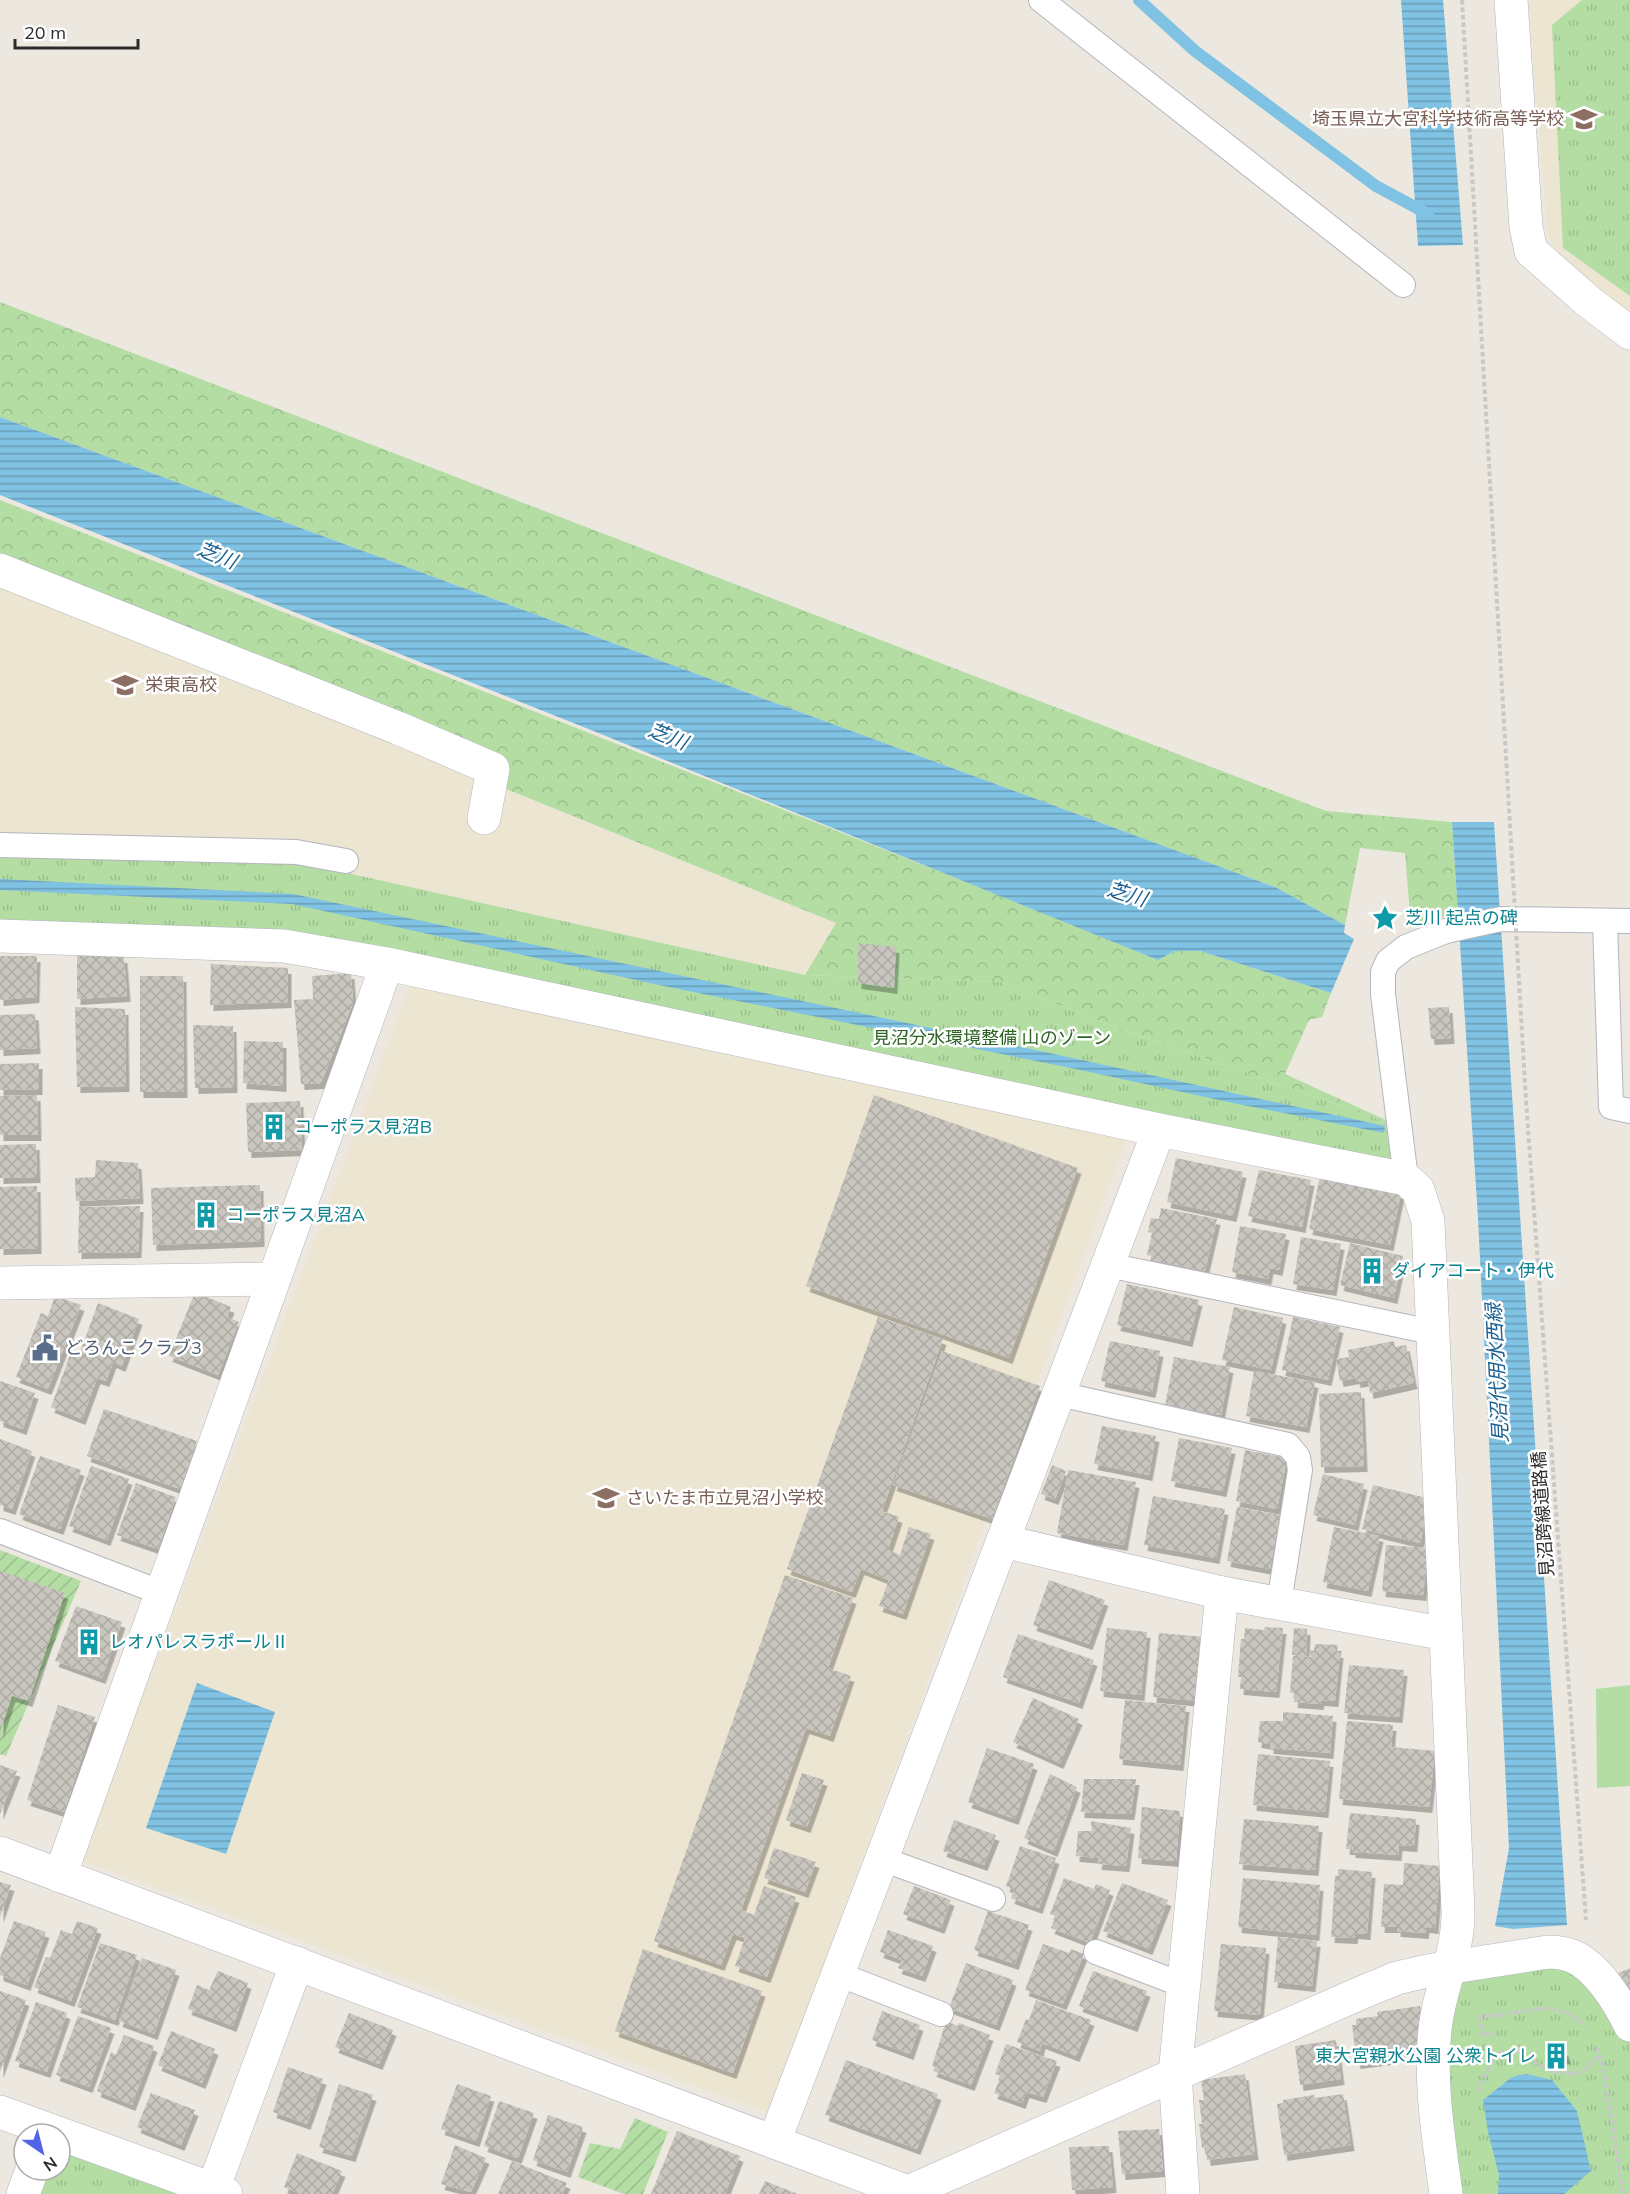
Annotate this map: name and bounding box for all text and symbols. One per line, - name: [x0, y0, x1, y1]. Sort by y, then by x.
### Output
- scale bar: [15, 12, 138, 50]
- text: 20 m: [24, 21, 66, 44]
- school or university icon: 埼玉県立大宮科学技術高等学校: [1569, 104, 1599, 134]
- place label: 埼玉県立大宮科学技術高等学校: [1312, 107, 1564, 130]
- water label: 芝川: [194, 535, 242, 574]
- school or university icon: 栄東高校: [110, 670, 140, 700]
- place label: 栄東高校: [145, 673, 217, 696]
- water label: 芝川: [645, 716, 693, 755]
- water label: 芝川: [1104, 876, 1152, 912]
- place icon: 芝川 起点の碑: [1370, 903, 1400, 933]
- place label: 芝川 起点の碑: [1405, 906, 1518, 929]
- park label: 見沼分水環境整備 山のゾーン: [873, 1026, 1111, 1049]
- building icon: コーポラス見沼B: [259, 1112, 289, 1142]
- place label: コーポラス見沼B: [294, 1115, 432, 1138]
- building icon: コーポラス見沼A: [191, 1200, 221, 1230]
- place label: コーポラス見沼A: [226, 1203, 365, 1226]
- building icon: ダイアコート・伊代: [1357, 1256, 1387, 1286]
- place label: ダイアコート・伊代: [1392, 1259, 1554, 1282]
- water label: 見沼代用水西緑: [1480, 1300, 1513, 1444]
- public building icon: どろんこクラブ3: [30, 1333, 60, 1363]
- place label: どろんこクラブ3: [65, 1336, 202, 1359]
- street label: 見沼跨線道路橋: [1527, 1450, 1558, 1578]
- school or university icon: さいたま市立見沼小学校: [591, 1483, 621, 1513]
- place label: さいたま市立見沼小学校: [626, 1486, 823, 1509]
- building icon: レオパレスラポールⅡ: [74, 1627, 104, 1657]
- place label: レオパレスラポールⅡ: [109, 1630, 289, 1653]
- building icon: 東大宮親水公園 公衆トイレ: [1541, 2041, 1571, 2071]
- place label: 東大宮親水公園 公衆トイレ: [1315, 2044, 1536, 2067]
- north arrow: [12, 2122, 72, 2182]
- text: N: [40, 2153, 61, 2176]

